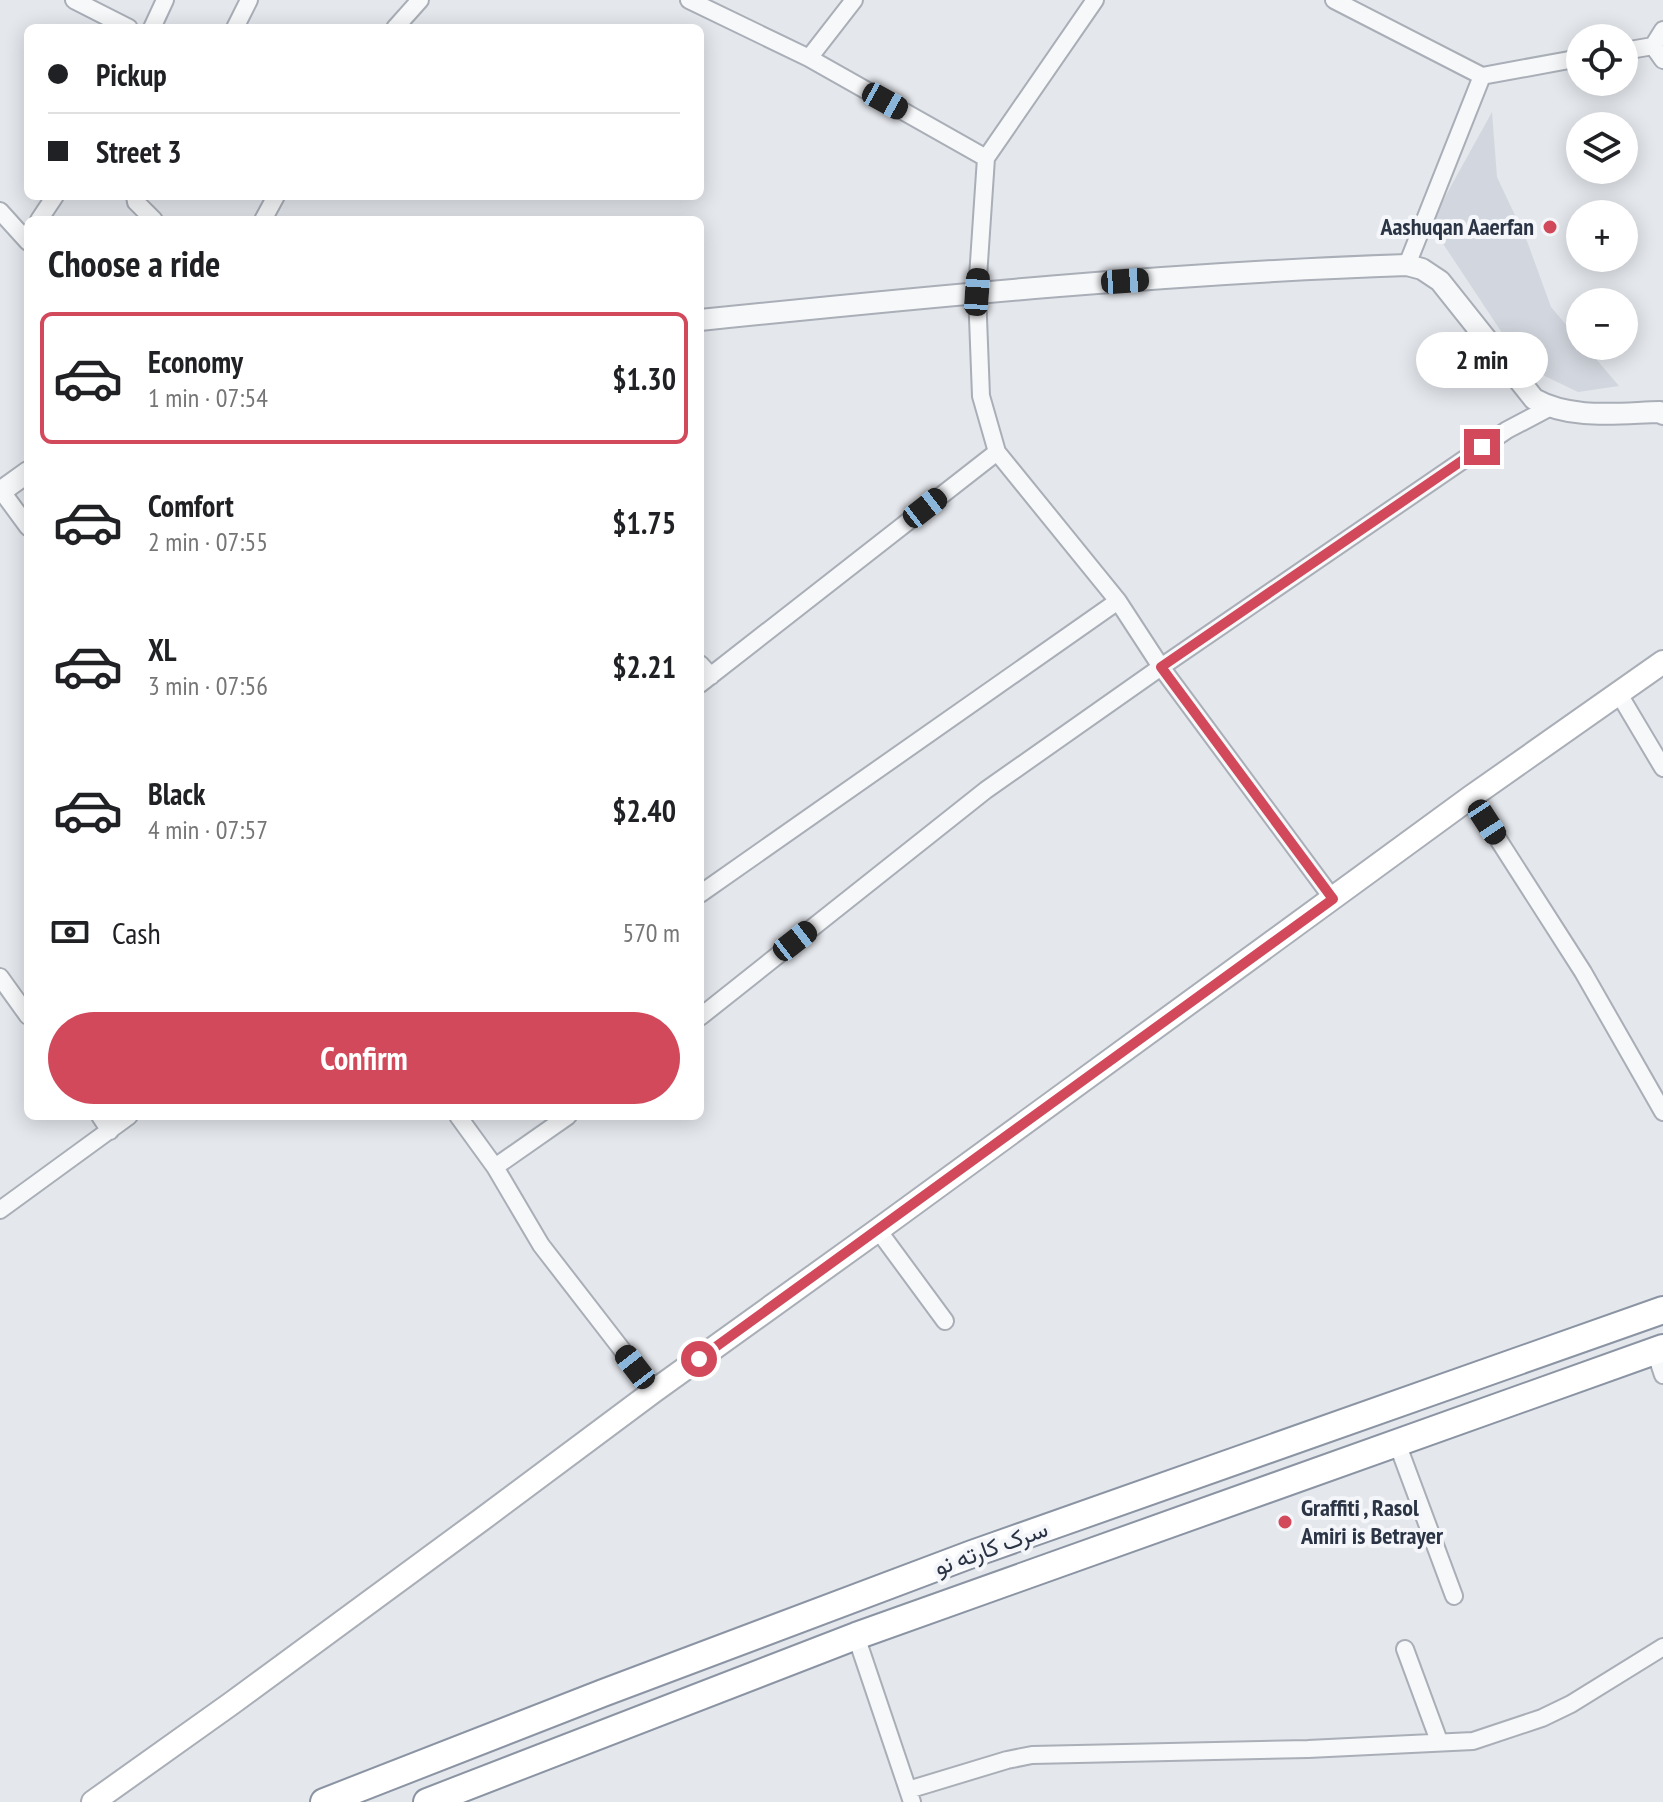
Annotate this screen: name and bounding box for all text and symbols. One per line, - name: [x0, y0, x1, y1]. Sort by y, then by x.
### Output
- map controls: [1566, 24, 1638, 360]
- button: locate: [1566, 24, 1638, 96]
- text: Pickup: [96, 55, 167, 94]
- car: [858, 79, 912, 123]
- button: layers: [1566, 112, 1638, 184]
- text: Street 3: [96, 132, 182, 171]
- button: +: [1566, 200, 1638, 272]
- place label: Aashuqan Aaerfan: [1379, 211, 1534, 242]
- marker: Aashuqan Aaerfan: [1541, 218, 1559, 236]
- text: Choose a ride: [48, 240, 220, 287]
- car: [963, 267, 991, 317]
- car: [1100, 267, 1150, 295]
- button: −: [1566, 288, 1638, 360]
- callout: 2 min: [1416, 331, 1548, 387]
- icon: car: [52, 342, 124, 414]
- text: Economy: [148, 342, 243, 381]
- text: 2 min: [1456, 343, 1508, 376]
- text: $1.30: [612, 359, 676, 398]
- text: 1 min · 07:54: [148, 381, 268, 414]
- route end: [1464, 429, 1500, 465]
- car: [899, 484, 951, 532]
- icon: car: [52, 486, 124, 558]
- text: Comfort: [148, 486, 234, 525]
- text: $1.75: [612, 503, 676, 542]
- text: 2 min · 07:55: [148, 525, 268, 558]
- icon: car: [52, 630, 124, 702]
- text: XL: [148, 630, 177, 669]
- text: $2.21: [612, 647, 676, 686]
- text: 3 min · 07:56: [148, 669, 268, 702]
- icon: car: [52, 774, 124, 846]
- text: Black: [148, 774, 205, 813]
- text: $2.40: [612, 791, 676, 830]
- car: [1464, 795, 1510, 849]
- text: 4 min · 07:57: [148, 813, 268, 846]
- icon: cash: [48, 910, 92, 954]
- text: Cash: [112, 913, 161, 952]
- text: 570 m: [622, 916, 680, 949]
- car: [769, 917, 821, 965]
- button: Confirm: [48, 1012, 680, 1104]
- car: [611, 1341, 659, 1393]
- route start: [681, 1341, 717, 1377]
- place label: Graffiti , Rasol Amiri is Betrayer: [1300, 1492, 1444, 1551]
- street label: سرک کارته نو: [930, 1513, 1052, 1582]
- marker: Graffiti , Rasol Amiri is Betrayer: [1276, 1513, 1294, 1531]

